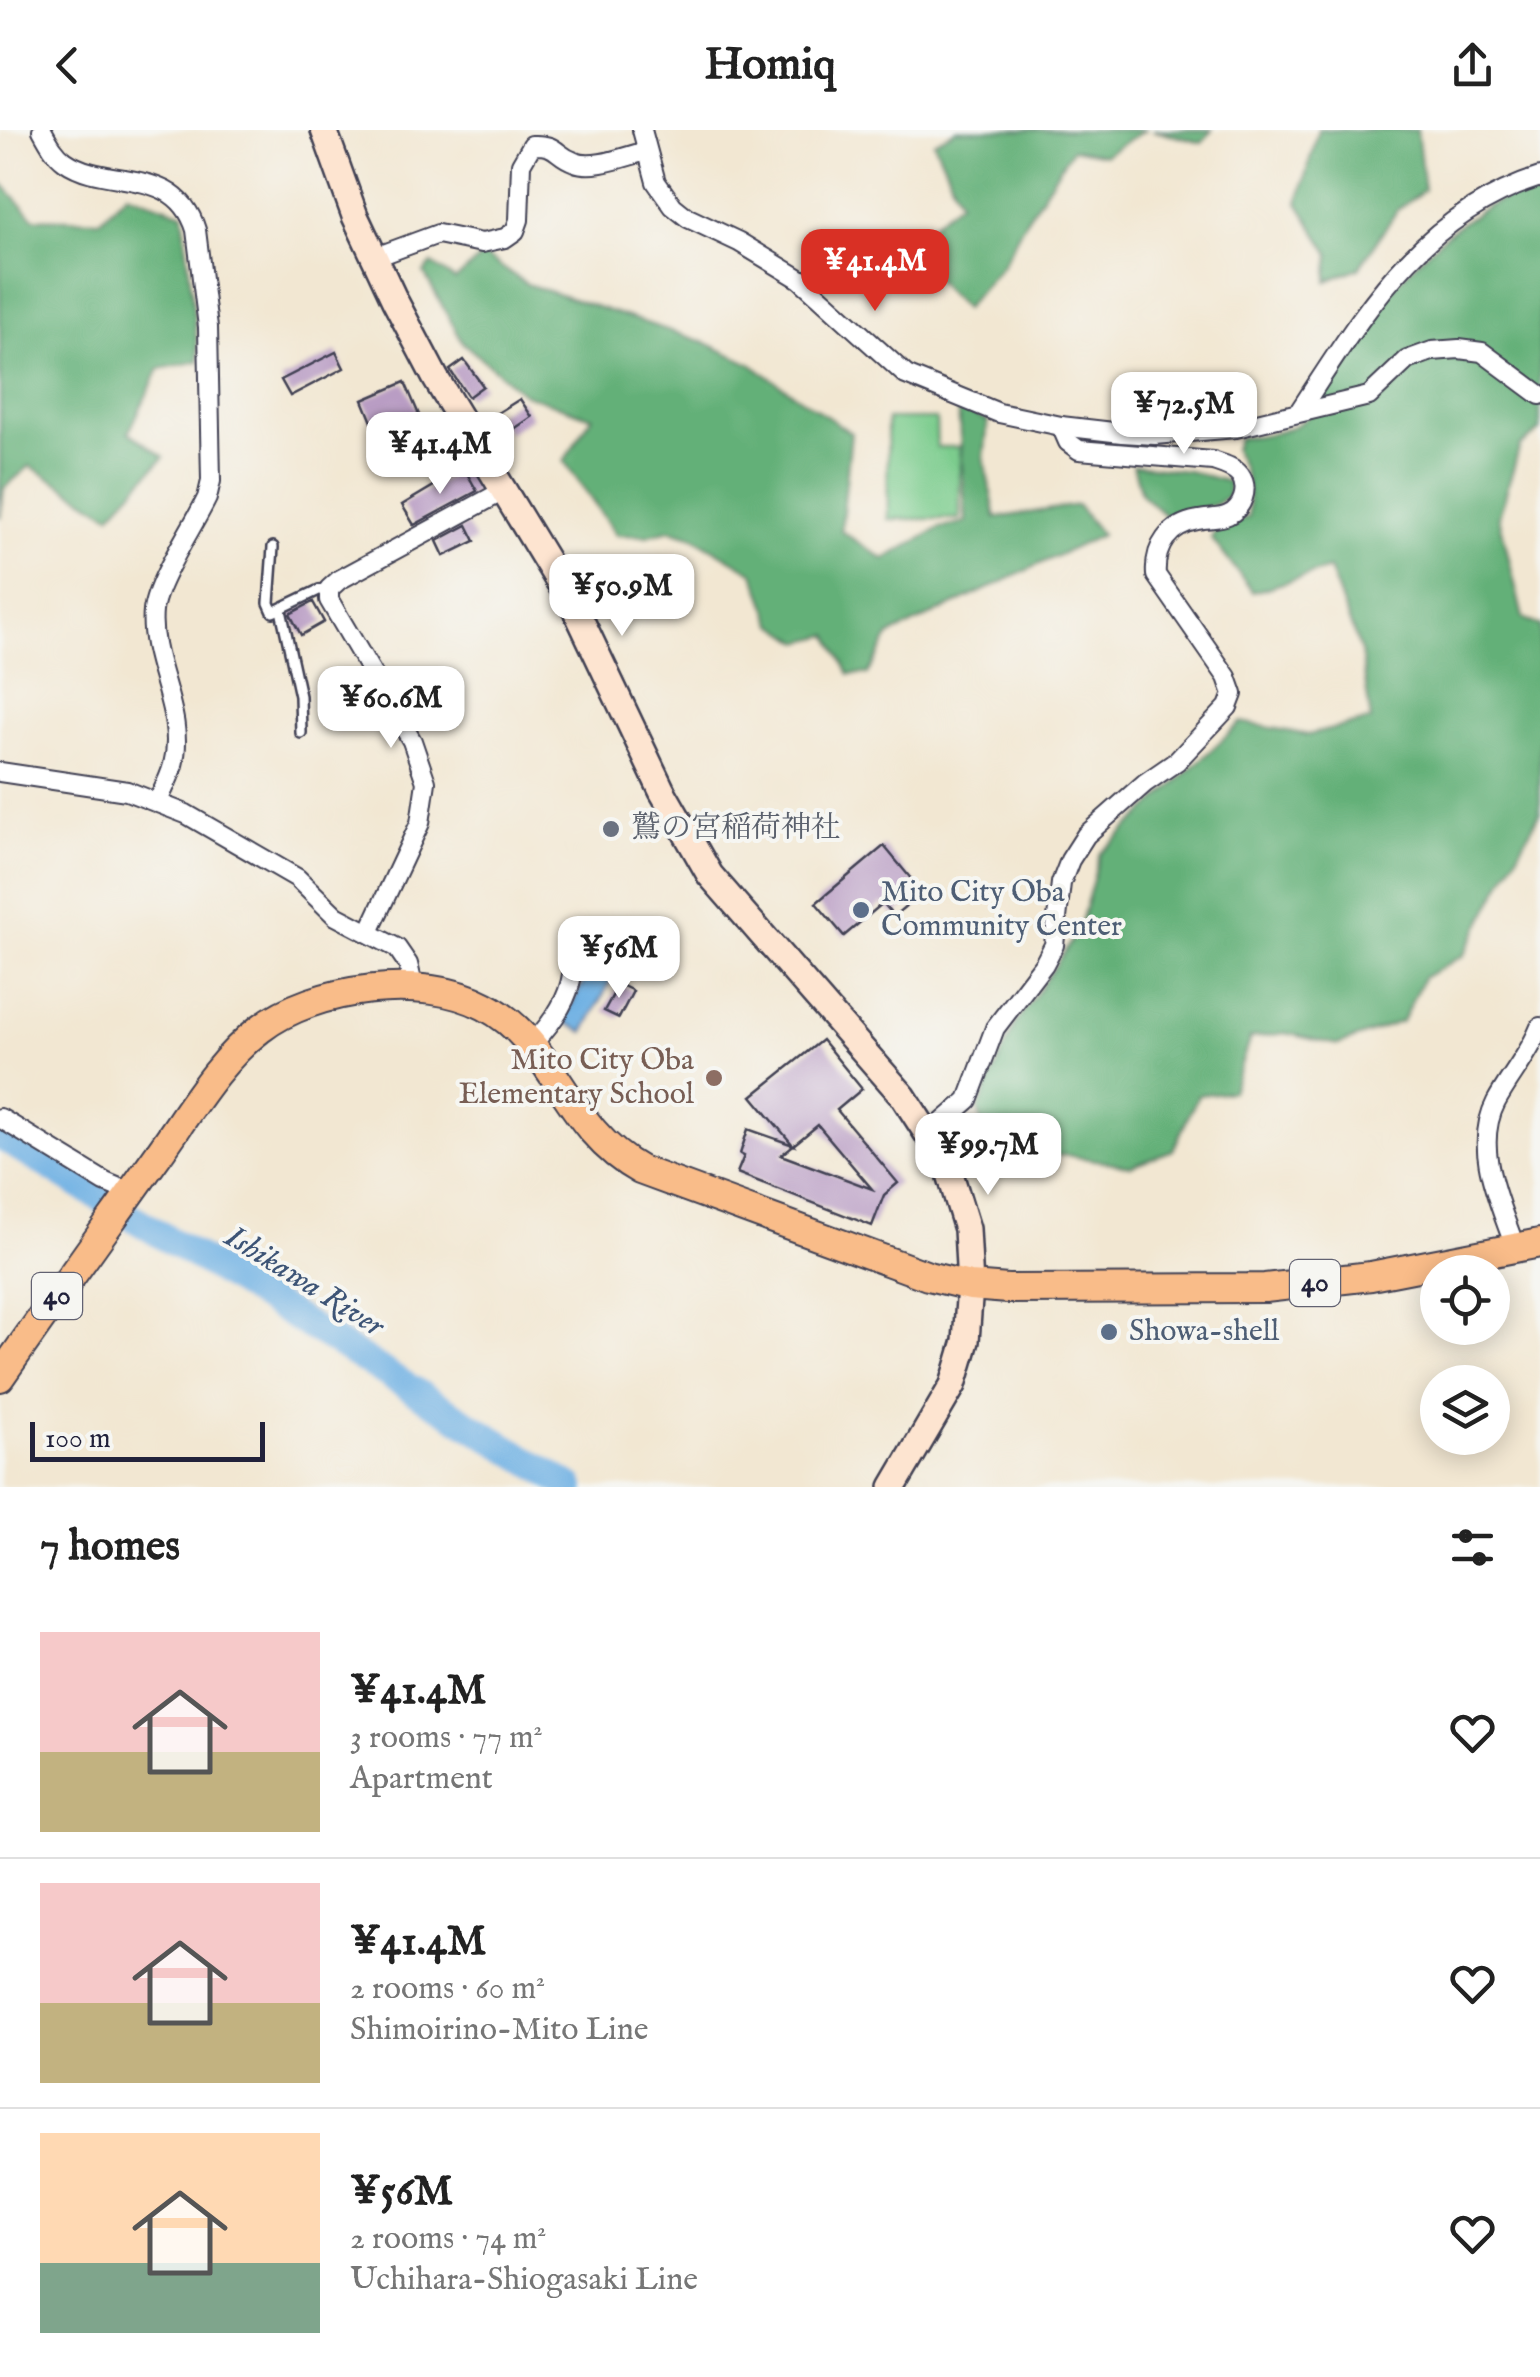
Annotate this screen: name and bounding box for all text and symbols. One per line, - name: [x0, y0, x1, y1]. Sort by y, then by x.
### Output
- text: Homiq: [704, 37, 836, 94]
- icon: back: [40, 38, 95, 93]
- icon: share: [1445, 38, 1500, 93]
- pin: ¥41.4M: [794, 229, 956, 314]
- text: ¥41.4M: [823, 241, 927, 282]
- pin: ¥72.5M: [1103, 372, 1265, 457]
- text: ¥72.5M: [1133, 384, 1235, 425]
- pin: ¥41.4M: [359, 412, 521, 497]
- text: ¥41.4M: [388, 424, 492, 465]
- pin: ¥50.9M: [541, 554, 703, 639]
- text: ¥50.9M: [571, 566, 673, 607]
- pin: ¥60.6M: [310, 666, 472, 751]
- text: ¥60.6M: [340, 678, 443, 719]
- place label: 鷲の宮稲荷神社: [631, 810, 841, 848]
- marker: 鷲の宮稲荷神社: [600, 818, 622, 840]
- place label: Mito City Oba Community Center: [881, 874, 1122, 946]
- marker: Mito City Oba Community Center: [850, 899, 872, 921]
- pin: ¥56M: [560, 916, 678, 1001]
- text: ¥56M: [580, 928, 658, 969]
- place label: Mito City Oba Elementary School: [458, 1042, 695, 1114]
- marker: Mito City Oba Elementary School: [703, 1067, 725, 1089]
- pin: ¥99.7M: [907, 1113, 1069, 1198]
- text: ¥99.7M: [937, 1125, 1039, 1166]
- water label: Ishikawa River: [216, 1216, 393, 1348]
- map controls: [1420, 1255, 1510, 1455]
- button: locate: [1420, 1255, 1510, 1345]
- road number: 40: [1290, 1260, 1340, 1306]
- road number: 40: [32, 1273, 82, 1319]
- place label: Showa-shell: [1129, 1313, 1280, 1351]
- marker: Showa-shell: [1098, 1321, 1120, 1343]
- button: layers: [1420, 1365, 1510, 1455]
- scale bar: [30, 1417, 265, 1462]
- text: 100 m: [45, 1422, 111, 1457]
- icon: filters: [1445, 1520, 1500, 1575]
- text: 7 homes: [40, 1521, 180, 1574]
- text: ¥41.4M: [350, 1665, 486, 1718]
- icon: home: [120, 1672, 240, 1792]
- icon: heart: [1445, 1705, 1500, 1760]
- text: 3 rooms · 77 m²: [350, 1718, 543, 1759]
- text: Apartment: [350, 1759, 493, 1800]
- text: ¥41.4M: [350, 1916, 486, 1969]
- icon: home: [120, 1923, 240, 2043]
- icon: heart: [1445, 1956, 1500, 2011]
- text: 2 rooms · 60 m²: [350, 1969, 545, 2010]
- text: Shimoirino-Mito Line: [350, 2010, 648, 2051]
- text: ¥56M: [350, 2166, 453, 2219]
- icon: home: [120, 2173, 240, 2293]
- icon: heart: [1445, 2206, 1500, 2261]
- text: 2 rooms · 74 m²: [350, 2219, 546, 2260]
- text: Uchihara-Shiogasaki Line: [350, 2260, 698, 2301]

